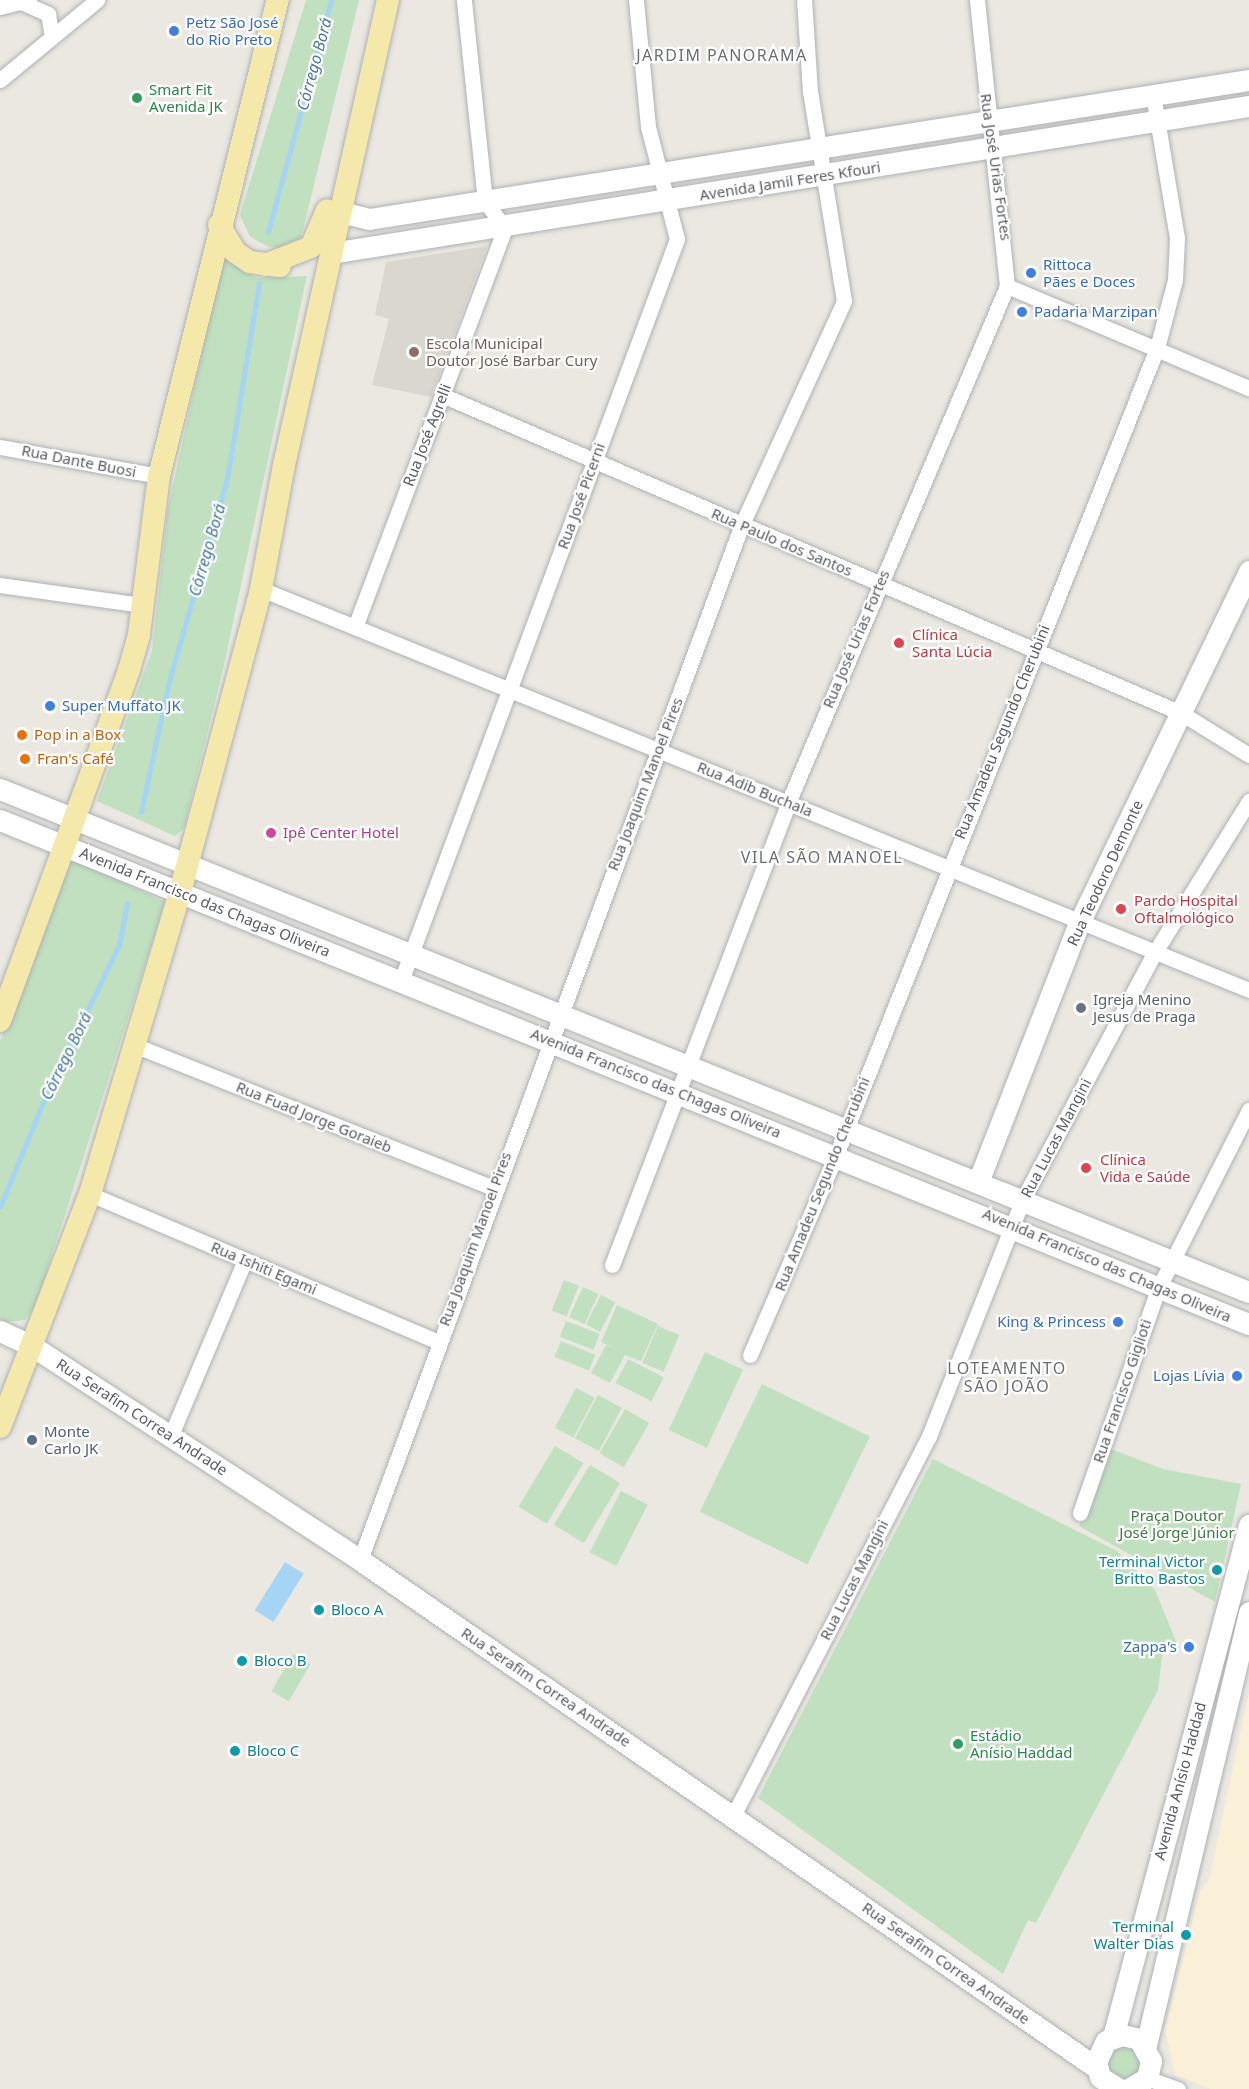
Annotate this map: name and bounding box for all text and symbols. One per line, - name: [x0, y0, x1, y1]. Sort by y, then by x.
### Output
- place label: Petz São José do Rio Preto: [186, 13, 278, 48]
- water label: Córrego Borá: [292, 16, 336, 112]
- marker: Petz São José do Rio Preto: [167, 24, 181, 38]
- district label: JARDIM PANORAMA: [636, 45, 808, 65]
- place label: Smart Fit Avenida JK: [149, 80, 223, 115]
- marker: Smart Fit Avenida JK: [130, 91, 144, 105]
- street label: Rua José Urias Fortes: [977, 92, 1015, 242]
- street label: Avenida Jamil Feres Kfouri: [698, 158, 882, 204]
- place label: Rittoca Pães e Doces: [1043, 255, 1135, 290]
- marker: Rittoca Pães e Doces: [1024, 266, 1038, 280]
- place label: Padaria Marzipan: [1034, 303, 1158, 321]
- marker: Padaria Marzipan: [1015, 305, 1029, 319]
- place label: Escola Municipal Doutor José Barbar Cury: [426, 334, 597, 369]
- marker: Escola Municipal Doutor José Barbar Cury: [407, 345, 421, 359]
- street label: Rua José Agrelli: [399, 381, 455, 489]
- street label: Rua Dante Buosi: [20, 441, 138, 481]
- street label: Rua José Picerni: [553, 441, 609, 551]
- water label: Córrego Borá: [185, 502, 229, 598]
- street label: Rua Paulo dos Santos: [709, 504, 855, 580]
- street label: Rua José Urias Fortes: [819, 567, 893, 711]
- street label: Rua Amadeu Segundo Cherubini: [951, 622, 1053, 842]
- place label: Clínica Santa Lúcia: [912, 625, 992, 660]
- marker: Clínica Santa Lúcia: [890, 634, 908, 652]
- street label: Rua Joaquim Manoel Pires: [604, 695, 686, 873]
- place label: Super Muffato JK: [62, 697, 181, 715]
- marker: Super Muffato JK: [43, 699, 57, 713]
- place label: Pop in a Box: [34, 726, 121, 744]
- marker: Pop in a Box: [15, 728, 29, 742]
- place label: Fran's Café: [37, 750, 114, 768]
- marker: Fran's Café: [18, 752, 32, 766]
- street label: Rua Adib Buchala: [695, 758, 815, 820]
- street label: Rua Teodoro Demonte: [1063, 797, 1147, 949]
- place label: Ipê Center Hotel: [283, 824, 399, 842]
- marker: Ipê Center Hotel: [264, 826, 278, 840]
- street label: Avenida Francisco das Chagas Oliveira: [77, 843, 333, 961]
- district label: VILA SÃO MANOEL: [741, 847, 903, 867]
- place label: Pardo Hospital Oftalmológico: [1134, 891, 1238, 926]
- marker: Pardo Hospital Oftalmológico: [1112, 900, 1130, 918]
- place label: Igreja Menino Jesus de Praga: [1093, 990, 1196, 1025]
- marker: Igreja Menino Jesus de Praga: [1074, 1001, 1088, 1015]
- water label: Córrego Borá: [37, 1009, 95, 1103]
- street label: Avenida Francisco das Chagas Oliveira: [528, 1024, 784, 1142]
- street label: Rua Amadeu Segundo Cherubini: [771, 1074, 873, 1294]
- street label: Rua Lucas Mangini: [1017, 1075, 1095, 1201]
- street label: Rua Fuad Jorge Goraieb: [234, 1078, 394, 1156]
- street label: Rua Joaquim Manoel Pires: [435, 1150, 515, 1328]
- place label: Clínica Vida e Saúde: [1100, 1150, 1190, 1185]
- marker: Clínica Vida e Saúde: [1077, 1159, 1095, 1177]
- street label: Avenida Francisco das Chagas Oliveira: [980, 1204, 1234, 1326]
- street label: Rua Ishiti Egami: [208, 1238, 320, 1298]
- place label: King & Princess: [997, 1313, 1106, 1331]
- marker: King & Princess: [1111, 1315, 1125, 1329]
- street label: Rua Francisco Giglioti: [1089, 1317, 1155, 1465]
- street label: Rua Serafim Correa Andrade: [53, 1355, 231, 1479]
- district label: LOTEAMENTO SÃO JOÃO: [947, 1358, 1067, 1396]
- place label: Lojas Lívia: [1153, 1367, 1225, 1385]
- marker: Lojas Lívia: [1230, 1369, 1244, 1383]
- place label: Monte Carlo JK: [44, 1422, 98, 1457]
- marker: Monte Carlo JK: [25, 1433, 39, 1447]
- park label: Praça Doutor José Jorge Júnior: [1119, 1506, 1235, 1541]
- street label: Rua Lucas Mangini: [816, 1517, 892, 1643]
- place label: Terminal Victor Britto Bastos: [1099, 1552, 1205, 1587]
- marker: Terminal Victor Britto Bastos: [1210, 1563, 1224, 1577]
- place label: Bloco A: [331, 1601, 383, 1619]
- marker: Bloco A: [312, 1603, 326, 1617]
- street label: Rua Serafim Correa Andrade: [458, 1624, 634, 1750]
- place label: Zappa's: [1123, 1638, 1177, 1656]
- marker: Zappa's: [1182, 1640, 1196, 1654]
- place label: Bloco B: [254, 1652, 307, 1670]
- marker: Bloco B: [235, 1654, 249, 1668]
- street label: Avenida Anísio Haddad: [1150, 1700, 1210, 1862]
- place label: Estádio Anísio Haddad: [970, 1726, 1072, 1761]
- marker: Estádio Anísio Haddad: [951, 1737, 965, 1751]
- place label: Bloco C: [247, 1742, 299, 1760]
- marker: Bloco C: [228, 1744, 242, 1758]
- street label: Rua Serafim Correa Andrade: [859, 1898, 1033, 2028]
- place label: Terminal Walter Dias: [1094, 1917, 1174, 1952]
- marker: Terminal Walter Dias: [1179, 1928, 1193, 1942]

